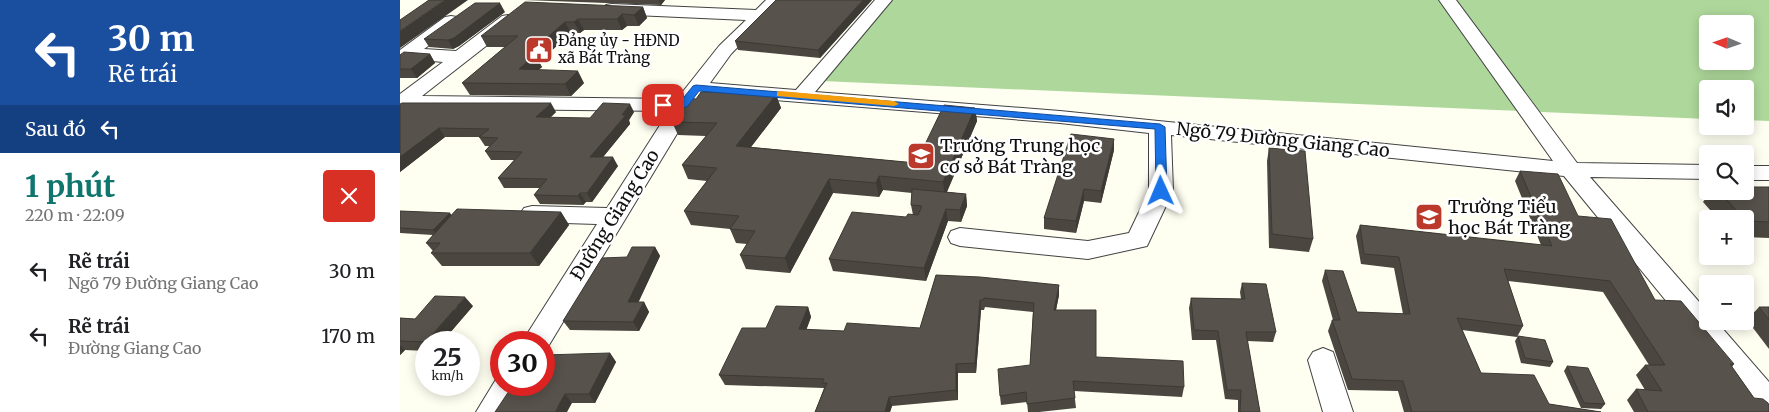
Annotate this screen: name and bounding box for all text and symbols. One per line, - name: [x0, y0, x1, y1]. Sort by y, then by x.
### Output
- north arrow: [1699, 15, 1754, 70]
- map controls: [1699, 15, 1754, 330]
- text: 30 m: [108, 17, 194, 61]
- icon: left: [25, 20, 90, 85]
- place label: Đảng ủy - HĐND xã Bát Tràng: [558, 31, 680, 67]
- public building icon: Đảng ủy - HĐND xã Bát Tràng: [524, 35, 554, 65]
- text: Rẽ trái: [108, 60, 177, 88]
- button: sound: [1699, 80, 1754, 135]
- pin: [642, 84, 684, 126]
- icon: arrive: [649, 91, 677, 119]
- icon: left: [96, 115, 124, 143]
- text: Sau đó: [25, 117, 86, 141]
- street label: Ngõ 79 Đường Giang Cao: [1175, 117, 1391, 162]
- place label: Trường Trung học cơ sở Bát Tràng: [940, 134, 1100, 178]
- school or university icon: Trường Trung học cơ sở Bát Tràng: [906, 141, 936, 171]
- street label: Đường Giang Cao: [565, 145, 664, 284]
- button: search: [1699, 145, 1754, 200]
- position arrow: [1134, 164, 1186, 216]
- text: 1 phút: [25, 167, 115, 205]
- button: close: [323, 170, 375, 222]
- place label: Trường Tiểu học Bát Tràng: [1448, 195, 1570, 239]
- school or university icon: Trường Tiểu học Bát Tràng: [1414, 202, 1444, 232]
- text: 220 m · 22:09: [25, 205, 125, 225]
- button: +: [1699, 210, 1754, 265]
- text: Rẽ trái: [68, 249, 130, 273]
- icon: left: [25, 257, 53, 285]
- text: 30 m: [329, 259, 375, 283]
- text: Ngõ 79 Đường Giang Cao: [68, 273, 258, 293]
- button: −: [1699, 275, 1754, 330]
- text: Rẽ trái: [68, 314, 130, 338]
- icon: left: [25, 322, 53, 350]
- text: 170 m: [322, 324, 375, 348]
- speed limit sign: 30: [490, 331, 555, 396]
- text: Đường Giang Cao: [68, 338, 201, 358]
- text: 25: [433, 341, 462, 373]
- text: km/h: [432, 368, 463, 383]

